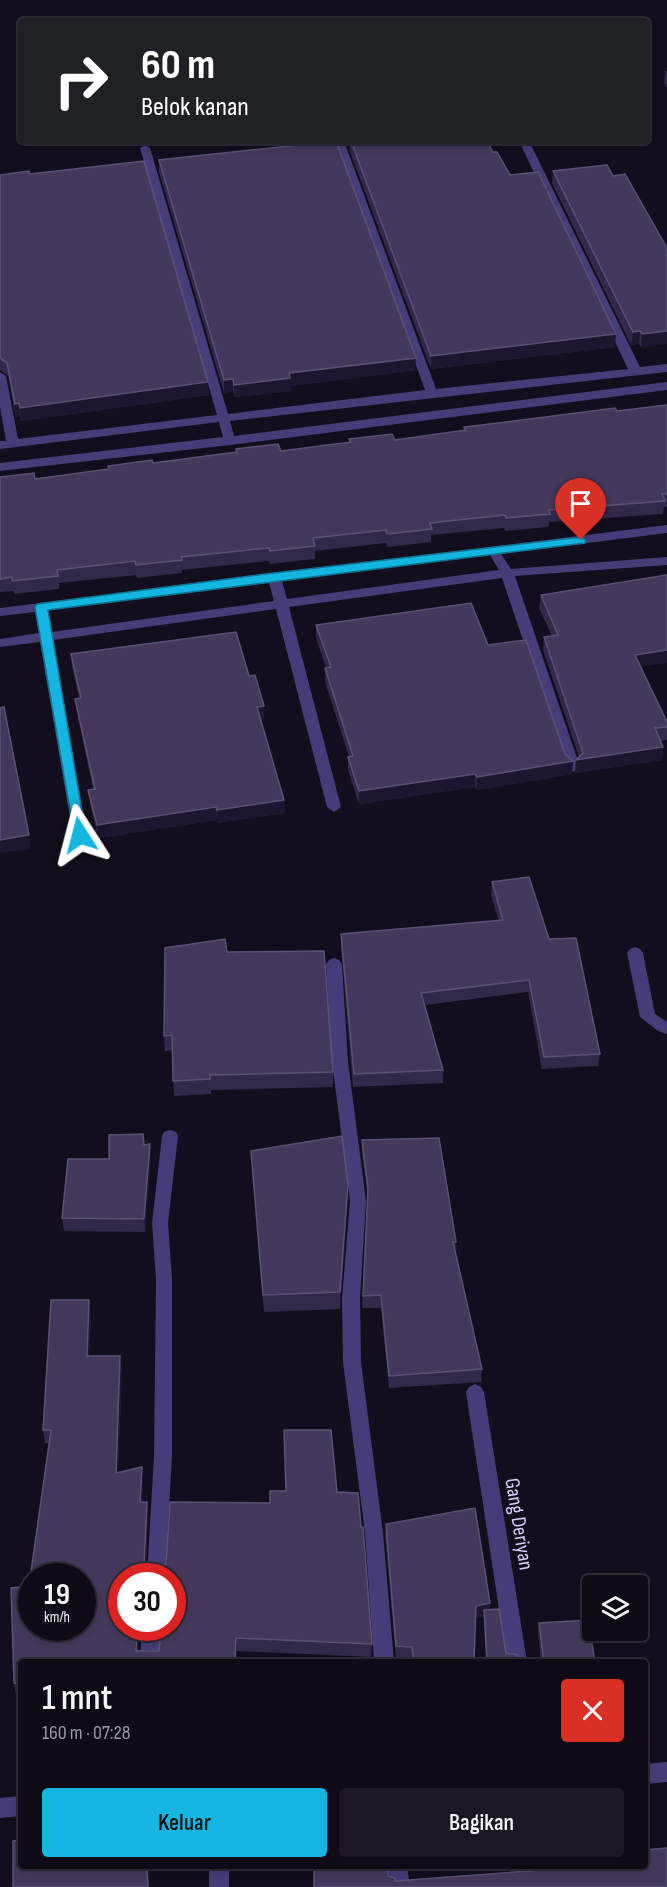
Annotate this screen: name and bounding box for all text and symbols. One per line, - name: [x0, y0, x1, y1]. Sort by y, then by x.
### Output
- text: 60 m: [141, 40, 215, 91]
- icon: right: [42, 42, 120, 120]
- text: Belok kanan: [141, 91, 249, 123]
- pin: [555, 478, 606, 540]
- icon: arrive: [564, 487, 597, 520]
- position arrow: [48, 803, 112, 867]
- street label: Gang Deriyan: [499, 1476, 539, 1572]
- speed limit sign: 30: [108, 1563, 186, 1641]
- map controls: [582, 1575, 648, 1641]
- button: layers: [582, 1575, 648, 1641]
- text: 19: [44, 1577, 70, 1613]
- text: km/h: [44, 1608, 70, 1627]
- text: 1 mnt: [42, 1677, 112, 1720]
- button: close: [561, 1679, 624, 1742]
- text: 160 m · 07:28: [42, 1721, 131, 1745]
- button: Keluar: [42, 1788, 327, 1857]
- button: Bagikan: [339, 1788, 624, 1857]

